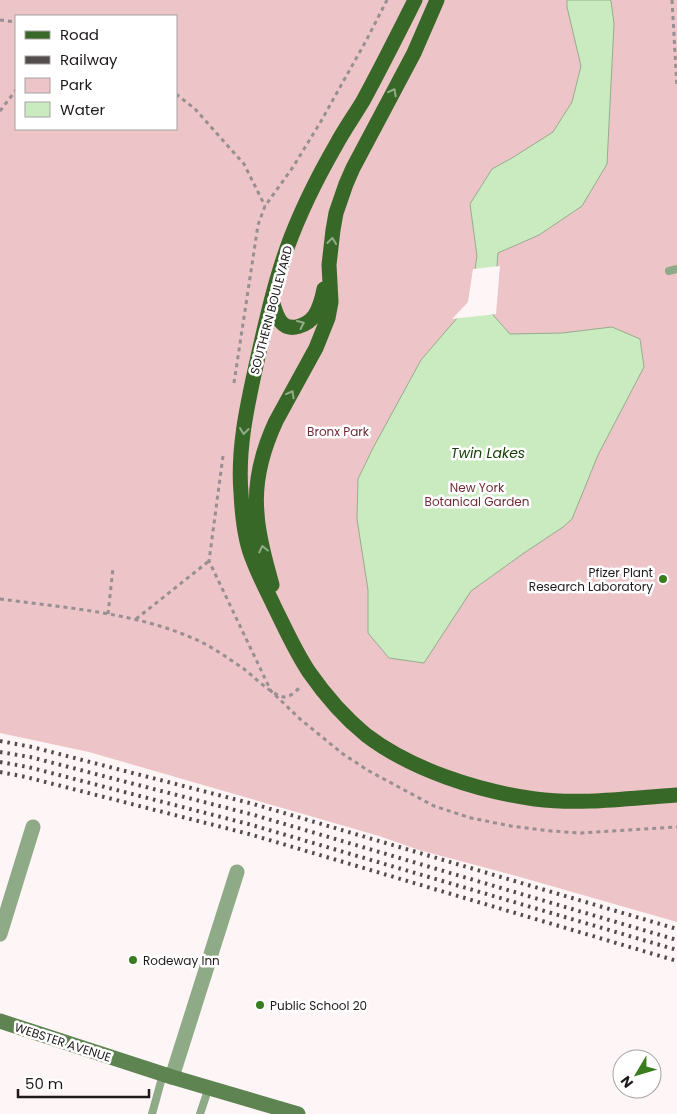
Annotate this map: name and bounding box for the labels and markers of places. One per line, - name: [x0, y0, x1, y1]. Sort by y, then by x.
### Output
- place label: Pfizer Plant Research Laboratory: [529, 564, 653, 595]
- marker: Pfizer Plant Research Laboratory: [657, 573, 669, 585]
- place label: Rodeway Inn: [143, 952, 220, 969]
- marker: Rodeway Inn: [127, 954, 139, 966]
- place label: Public School 20: [270, 997, 367, 1014]
- marker: Public School 20: [254, 999, 266, 1011]

